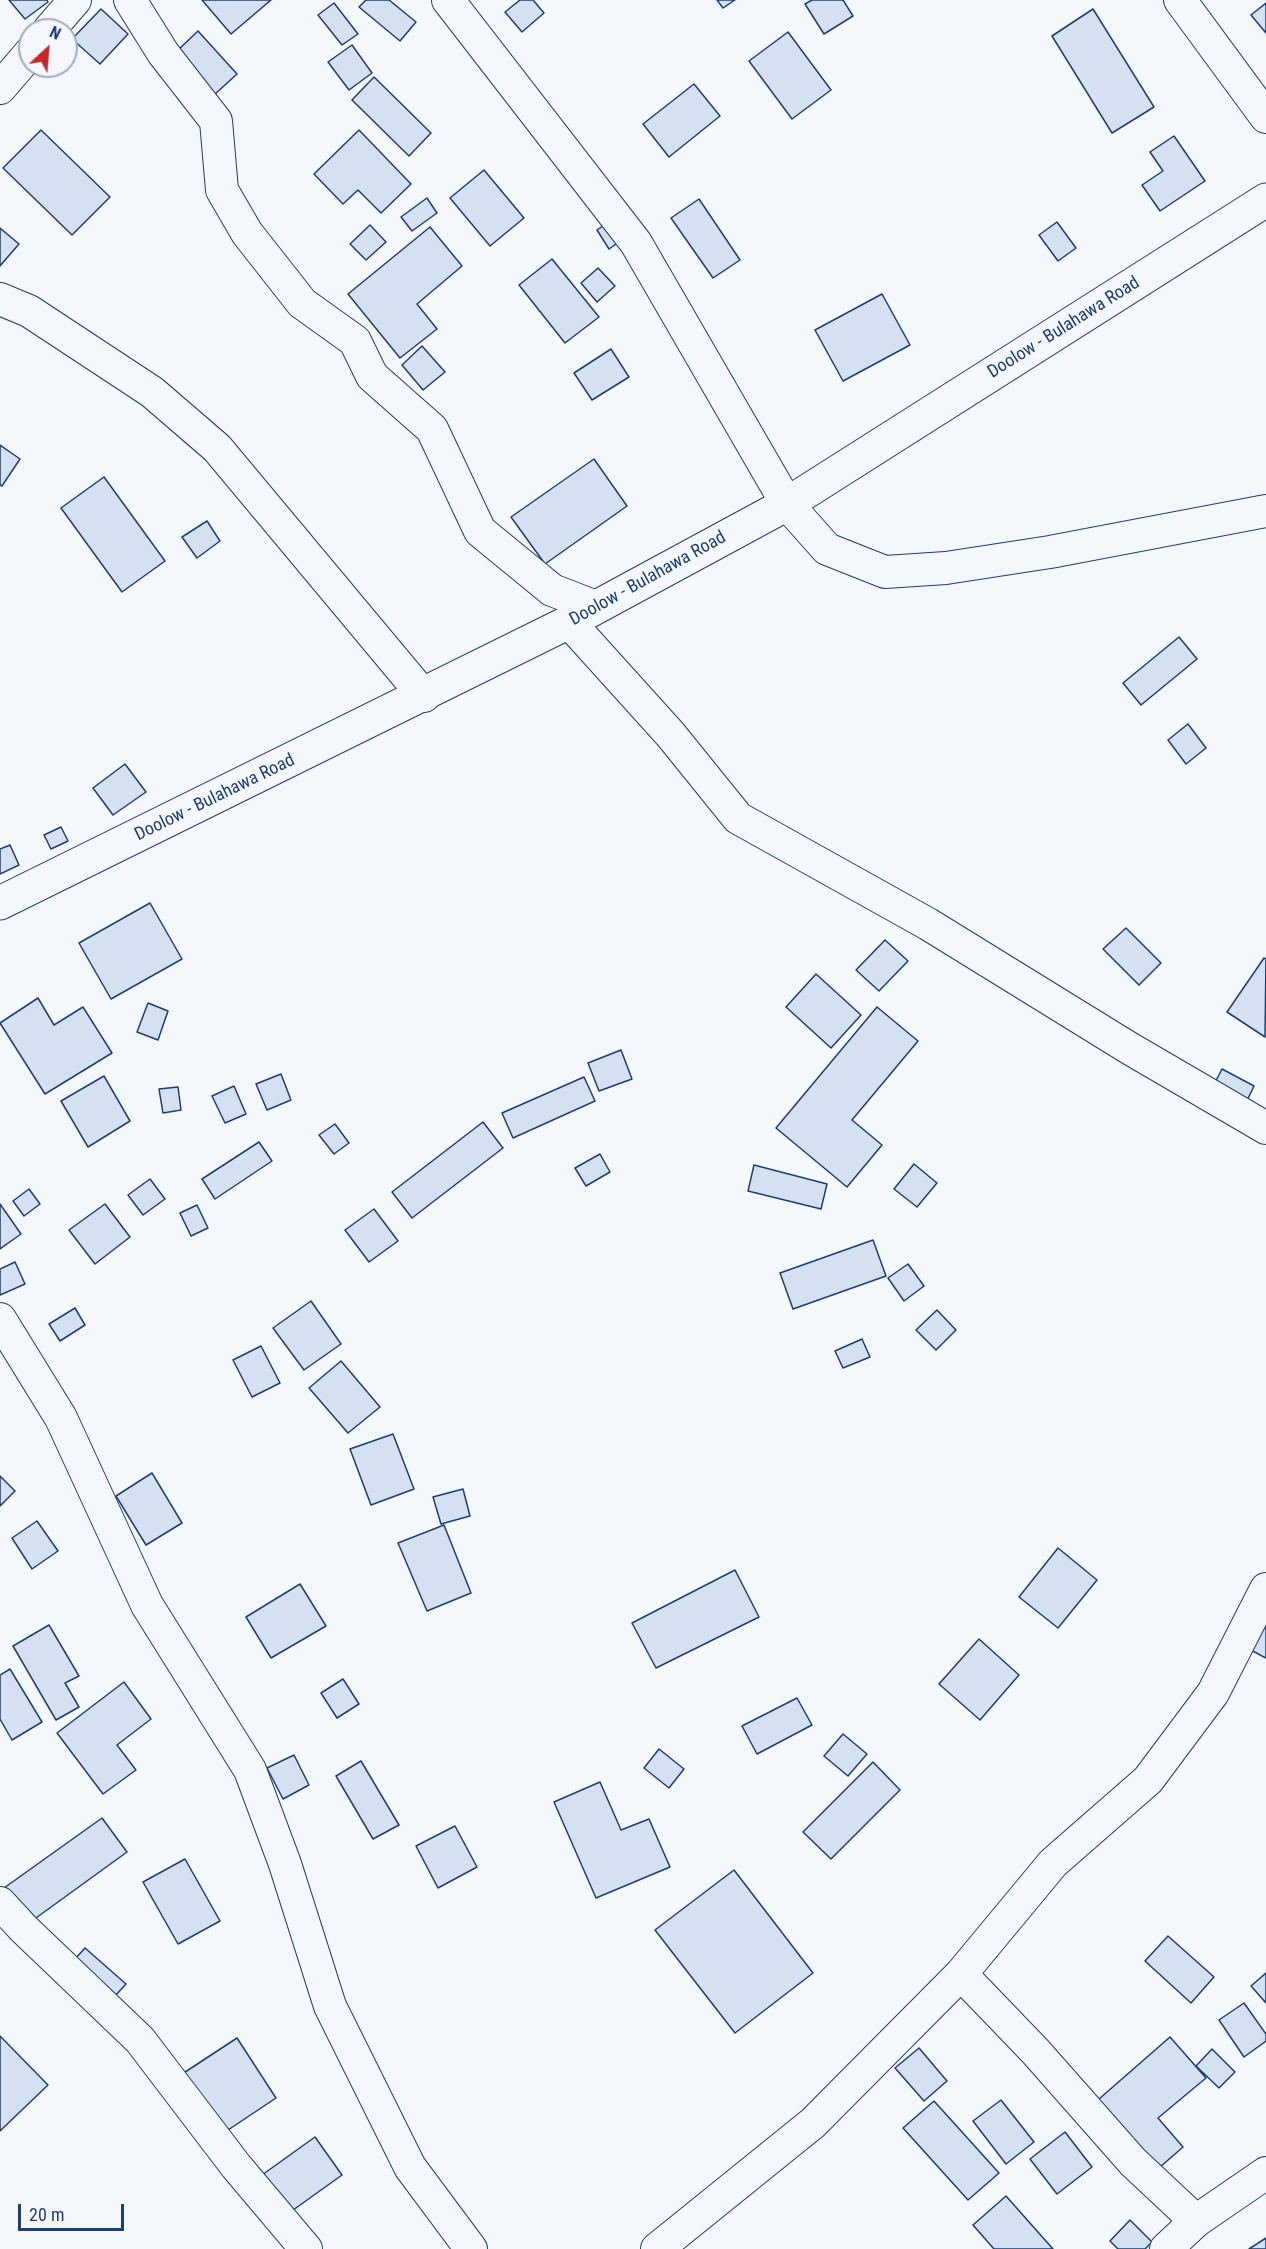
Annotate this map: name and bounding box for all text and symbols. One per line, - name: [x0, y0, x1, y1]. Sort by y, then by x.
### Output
- north arrow: [18, 18, 78, 78]
- text: N: [47, 22, 64, 44]
- street label: Doolow - Bulahawa Road: [984, 272, 1144, 384]
- street label: Doolow - Bulahawa Road: [566, 527, 730, 631]
- street label: Doolow - Bulahawa Road: [132, 750, 298, 846]
- scale bar: [21, 2192, 128, 2230]
- text: 20 m: [29, 2204, 64, 2225]

